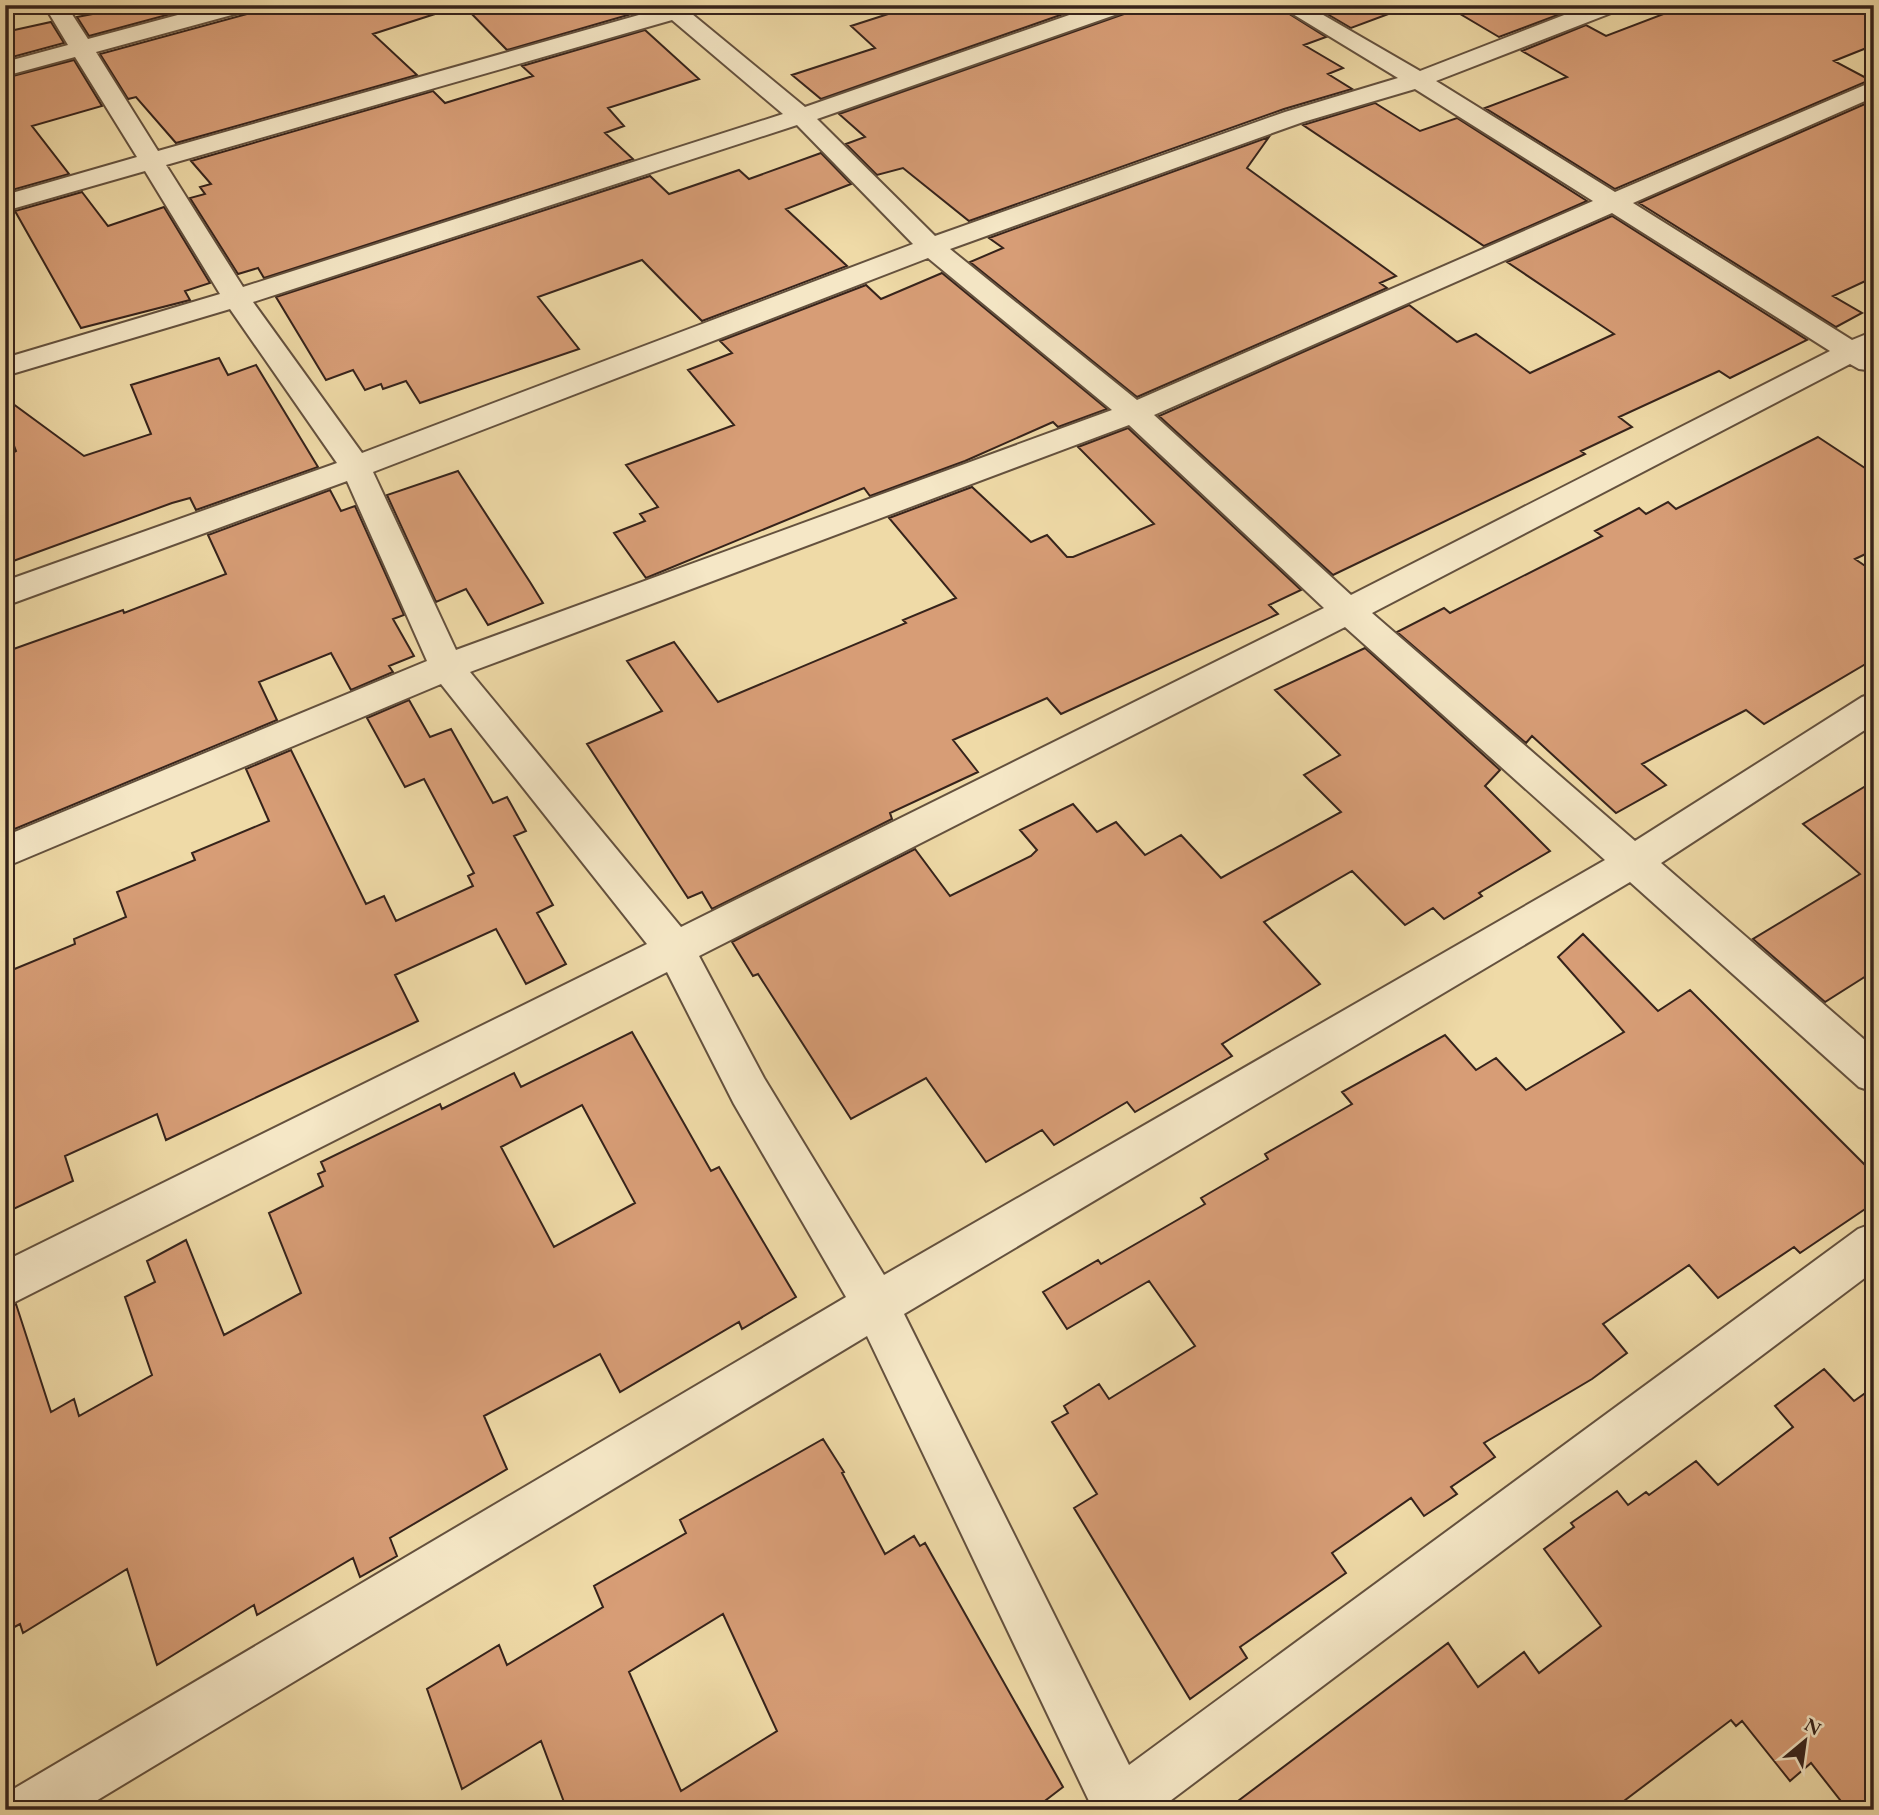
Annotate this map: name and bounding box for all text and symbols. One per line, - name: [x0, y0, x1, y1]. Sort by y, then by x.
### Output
- north arrow: [1770, 1706, 1840, 1776]
- text: N: [1800, 1712, 1826, 1742]

